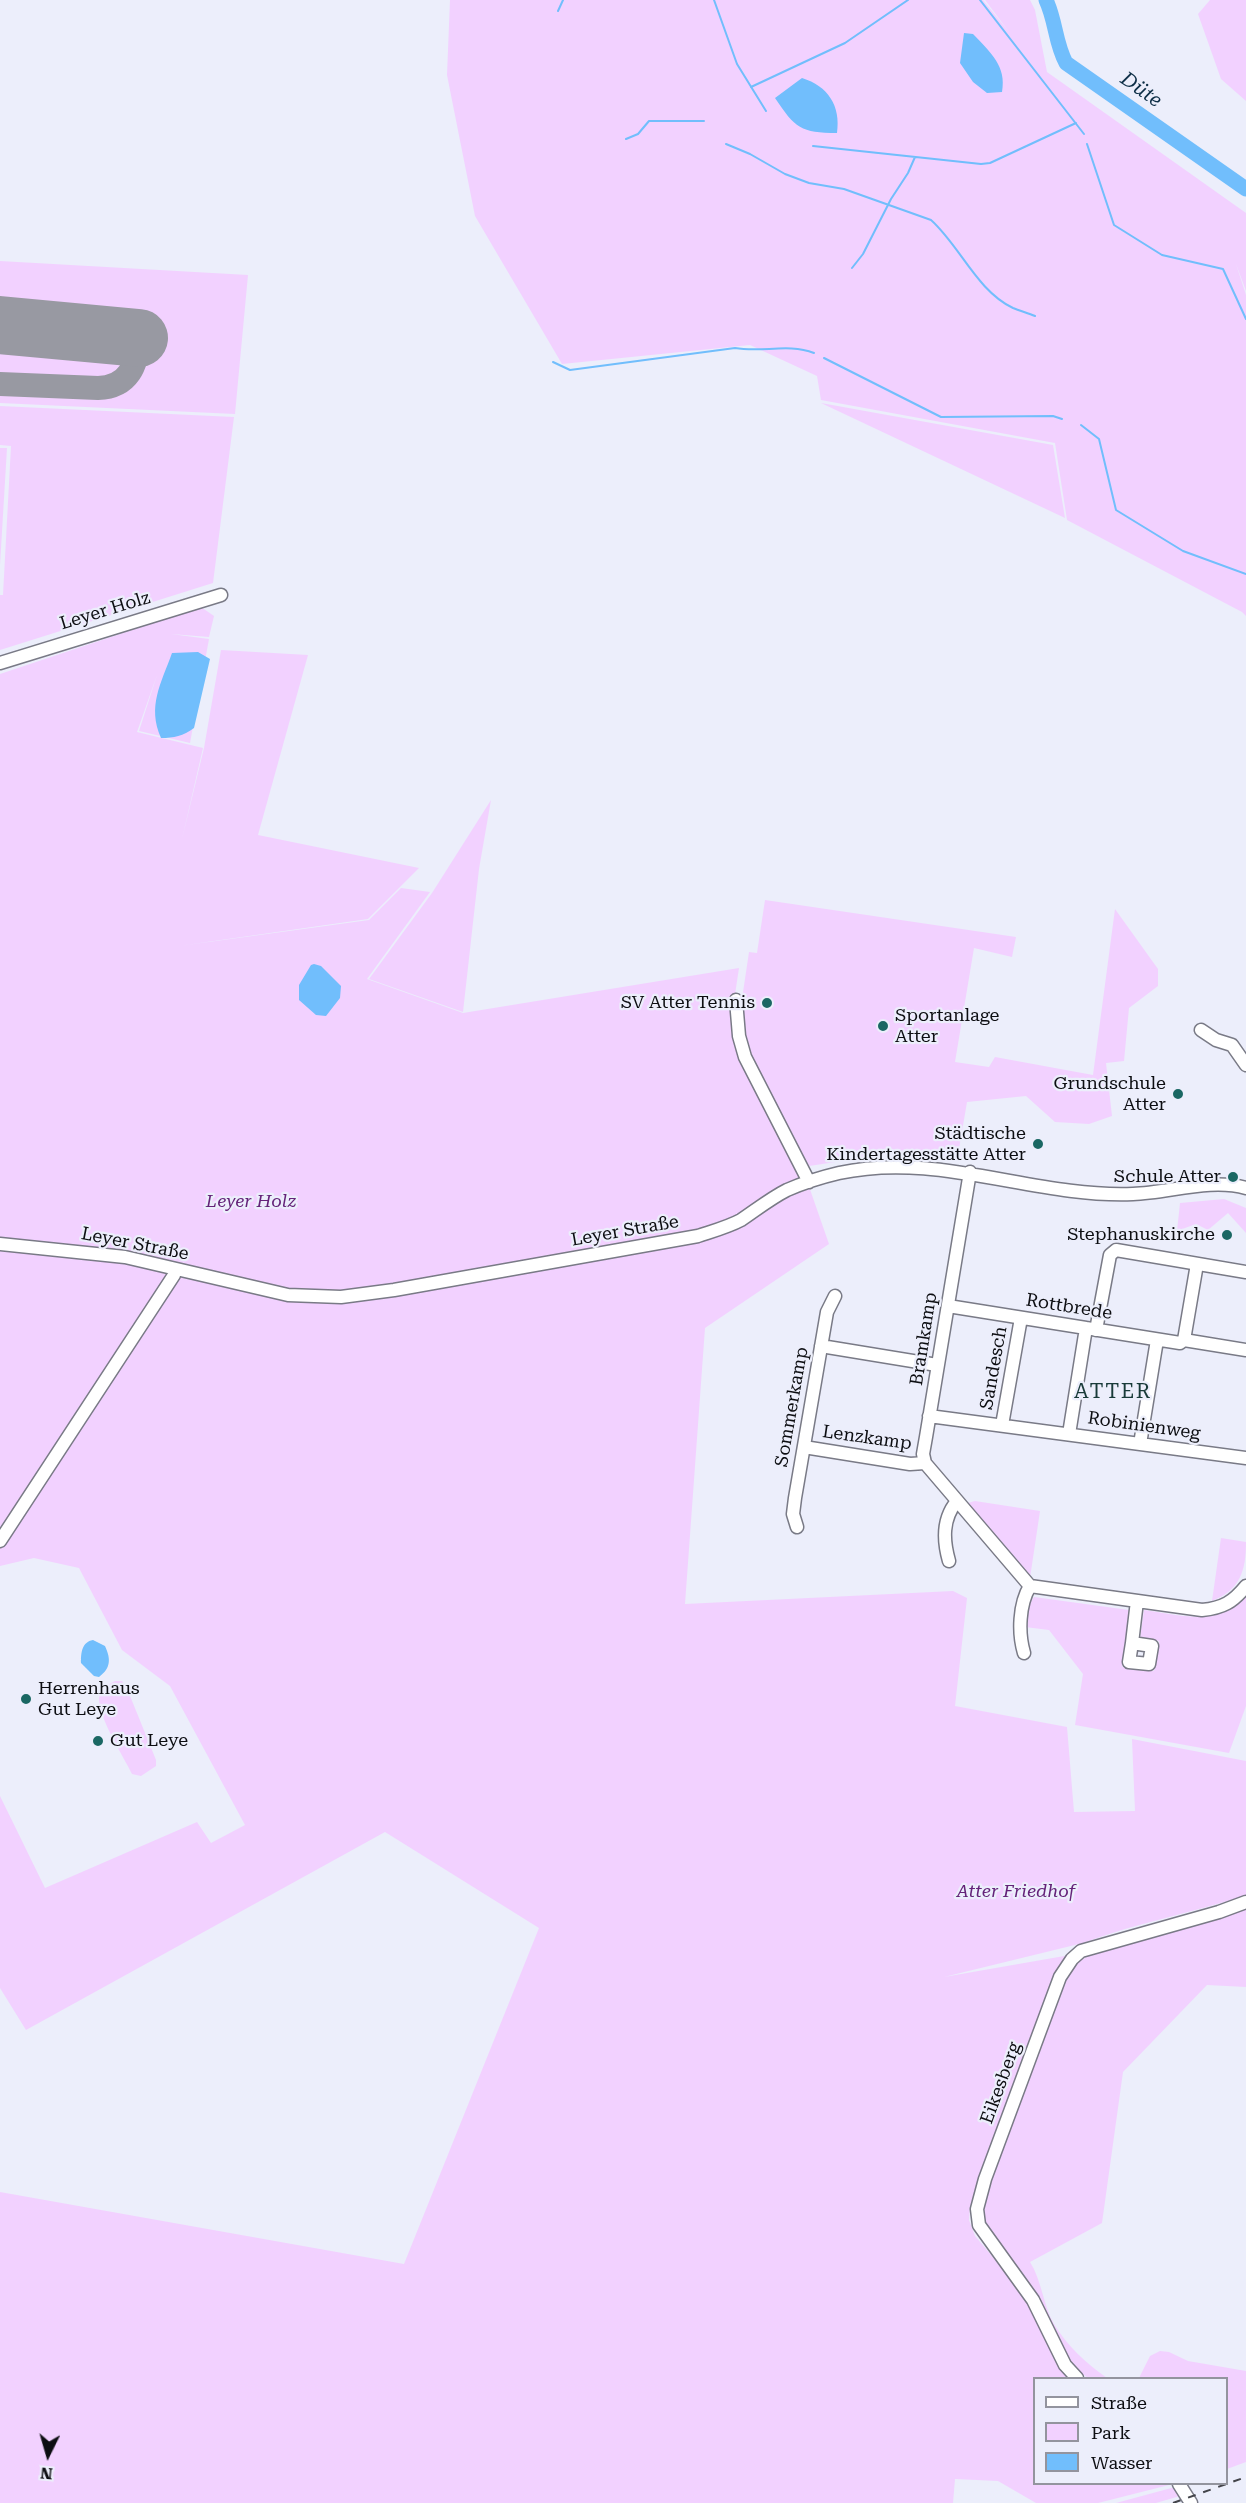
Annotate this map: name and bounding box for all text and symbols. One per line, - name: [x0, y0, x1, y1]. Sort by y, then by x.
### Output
- water label: Düte: [1116, 67, 1166, 113]
- street label: Leyer Holz: [57, 587, 153, 635]
- place label: SV Atter Tennis: [621, 992, 755, 1014]
- marker: SV Atter Tennis: [760, 996, 774, 1010]
- place label: Sportanlage Atter: [895, 1005, 999, 1048]
- marker: Sportanlage Atter: [876, 1019, 890, 1033]
- place label: Grundschule Atter: [1053, 1073, 1166, 1116]
- marker: Grundschule Atter: [1171, 1087, 1185, 1101]
- place label: Städtische Kindertagesstätte Atter: [826, 1123, 1026, 1166]
- marker: Städtische Kindertagesstätte Atter: [1031, 1137, 1045, 1151]
- place label: Schule Atter: [1114, 1166, 1221, 1188]
- marker: Schule Atter: [1226, 1170, 1240, 1184]
- park label: Leyer Holz: [206, 1191, 296, 1213]
- street label: Leyer Straße: [569, 1211, 681, 1251]
- street label: Leyer Straße: [79, 1223, 191, 1265]
- place label: Stephanuskirche: [1067, 1224, 1215, 1246]
- marker: Stephanuskirche: [1220, 1228, 1234, 1242]
- street label: Rottbrede: [1024, 1290, 1114, 1324]
- street label: Bramkamp: [906, 1291, 942, 1387]
- street label: Sandesch: [976, 1325, 1012, 1411]
- street label: Sommerkamp: [771, 1345, 813, 1469]
- district label: ATTER: [1074, 1379, 1152, 1405]
- street label: Robinienweg: [1086, 1407, 1202, 1445]
- street label: Lenzkamp: [821, 1421, 913, 1455]
- place label: Herrenhaus Gut Leye: [38, 1678, 140, 1720]
- marker: Herrenhaus Gut Leye: [19, 1692, 33, 1706]
- place label: Gut Leye: [110, 1730, 188, 1752]
- marker: Gut Leye: [91, 1734, 105, 1748]
- park label: Atter Friedhof: [957, 1881, 1075, 1903]
- street label: Eikesberg: [976, 2039, 1026, 2127]
- legend: [1033, 2377, 1228, 2485]
- text: Straße: [1091, 2392, 1147, 2413]
- text: Park: [1091, 2422, 1131, 2443]
- north arrow: [18, 2425, 78, 2485]
- text: Wasser: [1091, 2452, 1152, 2473]
- text: N: [39, 2463, 53, 2483]

